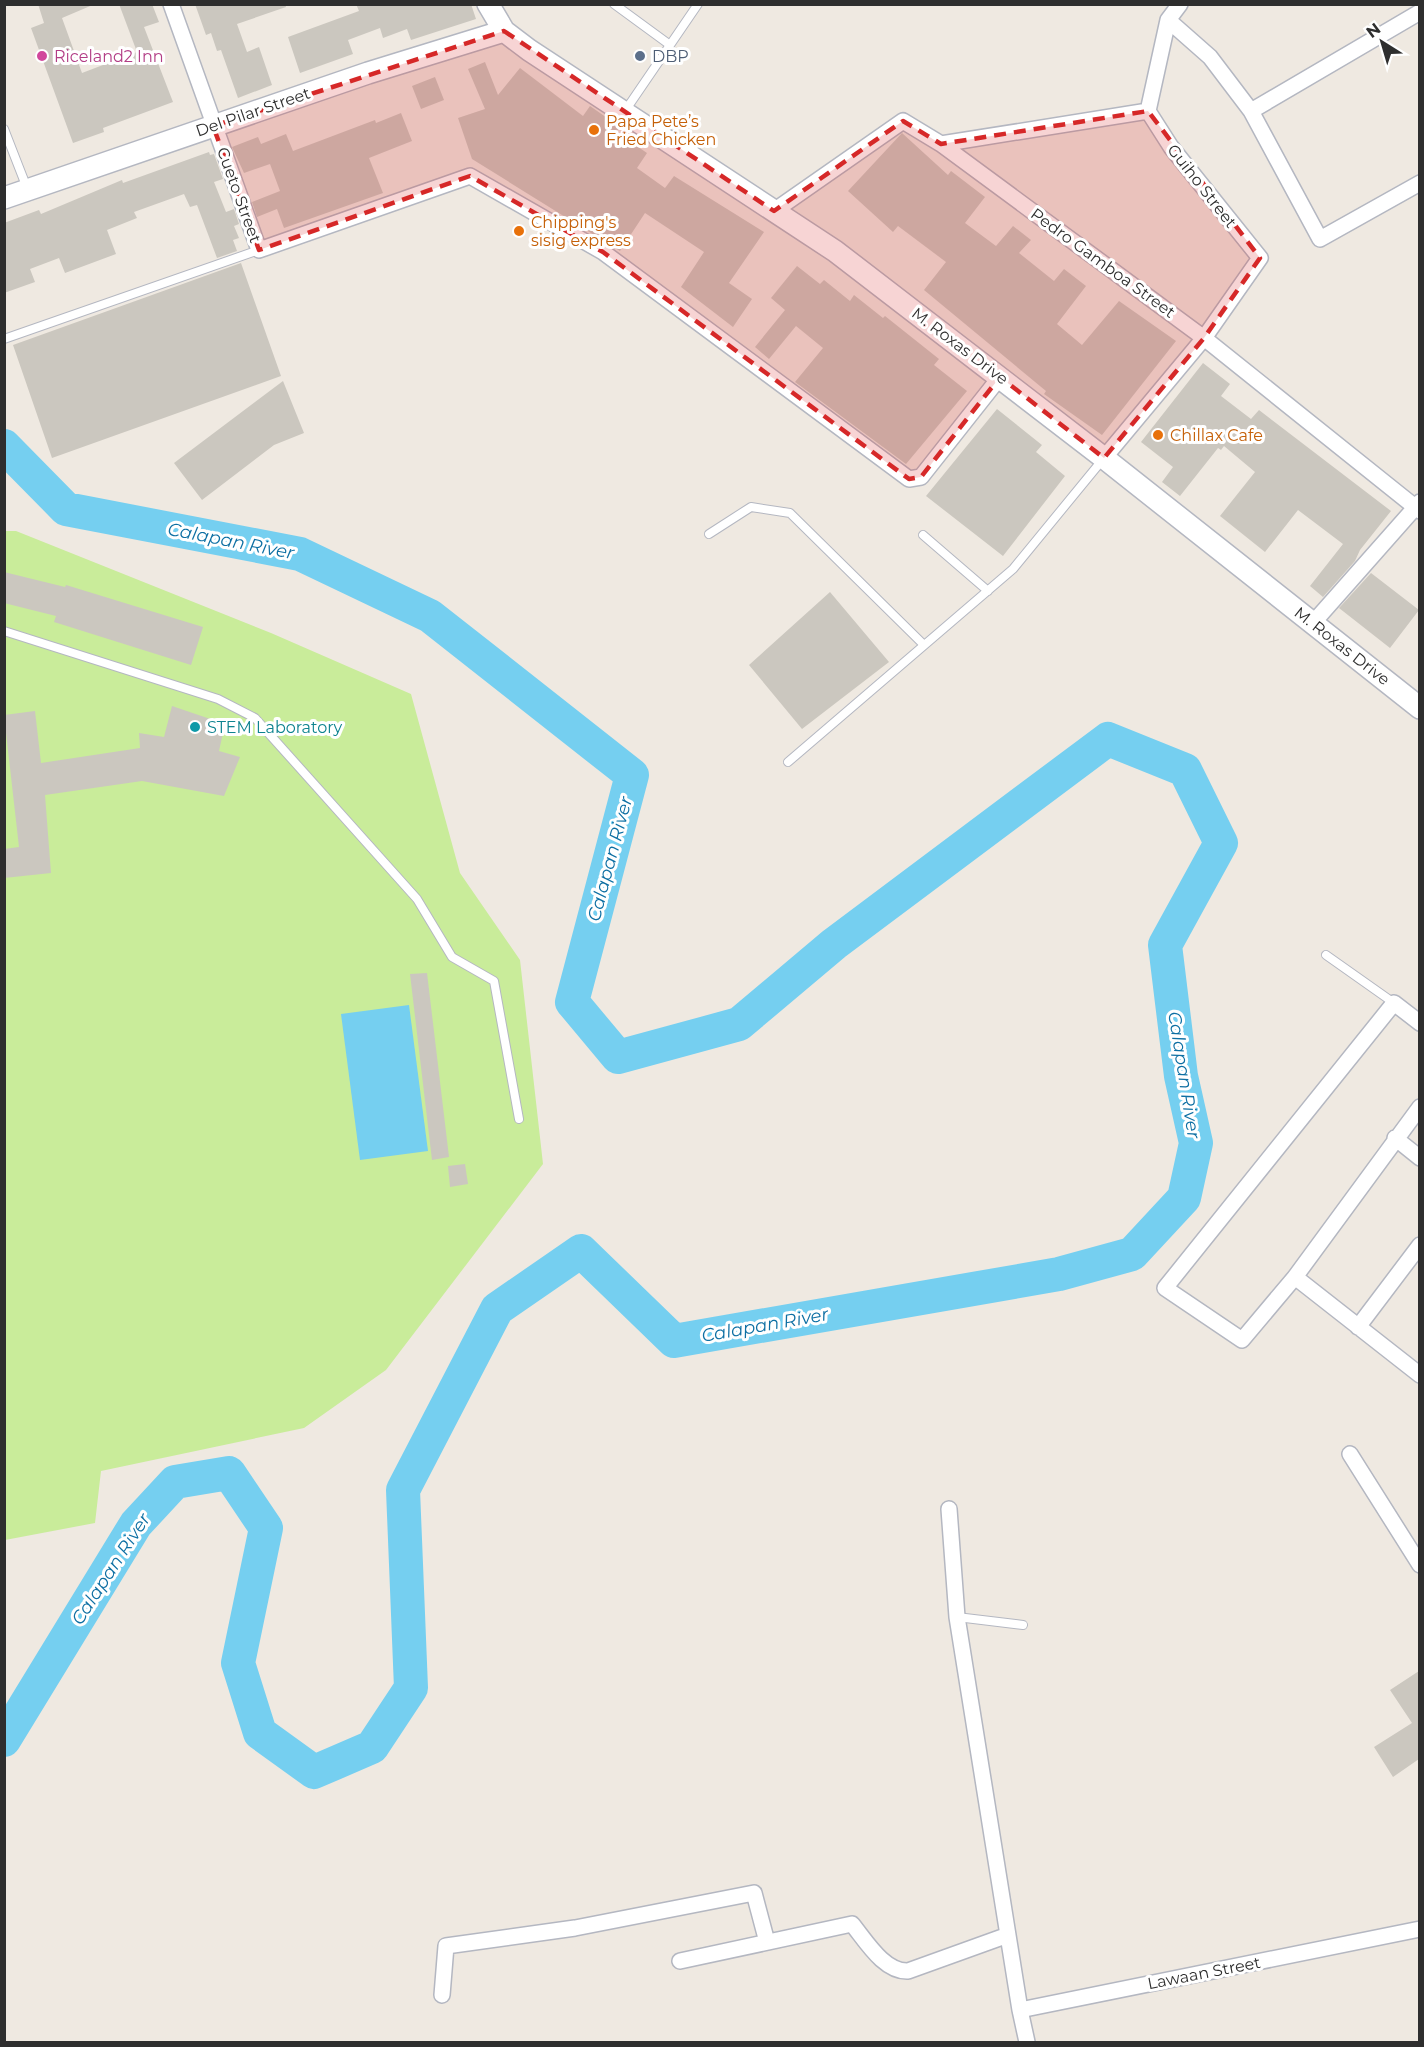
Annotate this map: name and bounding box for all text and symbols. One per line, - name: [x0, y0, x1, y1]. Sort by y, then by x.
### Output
- north arrow: [1352, 12, 1412, 72]
- text: N: [1362, 19, 1384, 42]
- place label: Riceland2 Inn: [54, 47, 164, 66]
- place label: DBP: [652, 47, 689, 66]
- marker: Riceland2 Inn: [35, 49, 49, 63]
- marker: DBP: [633, 49, 647, 63]
- street label: Del Pilar Street: [193, 83, 313, 141]
- place label: Papa Pete’s Fried Chicken: [606, 112, 716, 149]
- marker: Papa Pete’s Fried Chicken: [587, 123, 601, 137]
- street label: Guiho Street: [1163, 140, 1241, 232]
- street label: Cueto Street: [213, 145, 265, 246]
- street label: Pedro Gamboa Street: [1027, 204, 1179, 322]
- place label: Chipping's sisig express: [531, 213, 631, 250]
- marker: Chipping's sisig express: [512, 224, 526, 238]
- street label: M. Roxas Drive: [908, 304, 1012, 388]
- place label: Chillax Cafe: [1170, 426, 1263, 445]
- marker: Chillax Cafe: [1151, 428, 1165, 442]
- water label: Calapan River: [166, 518, 297, 564]
- street label: M. Roxas Drive: [1290, 603, 1394, 689]
- place label: STEM Laboratory: [207, 718, 343, 737]
- marker: STEM Laboratory: [188, 720, 202, 734]
- water label: Calapan River: [583, 793, 637, 924]
- water label: Calapan River: [1163, 1010, 1205, 1141]
- water label: Calapan River: [700, 1303, 831, 1347]
- water label: Calapan River: [67, 1508, 156, 1629]
- street label: Lawaan Street: [1146, 1953, 1263, 1993]

